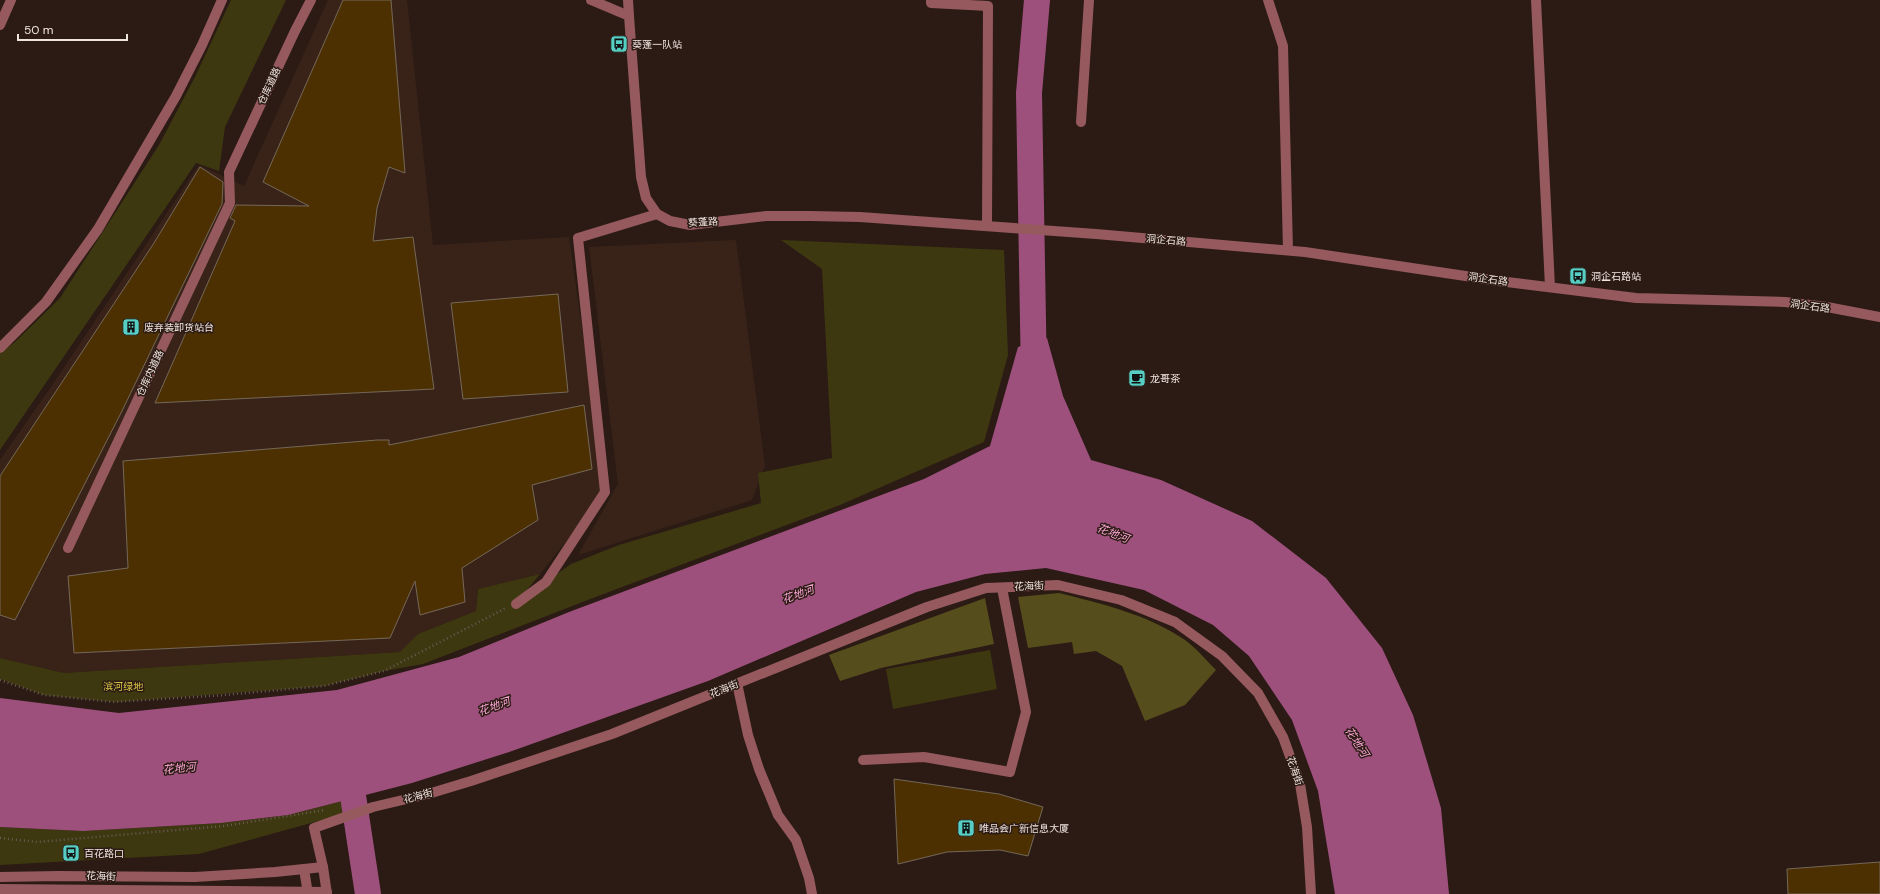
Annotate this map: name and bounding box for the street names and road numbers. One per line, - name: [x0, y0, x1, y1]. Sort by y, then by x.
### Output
- street label: 仓库道路: [255, 65, 283, 107]
- street label: 葵蓬路: [688, 214, 718, 230]
- street label: 洞企石路: [1146, 232, 1186, 248]
- street label: 洞企石路: [1467, 270, 1509, 288]
- street label: 洞企石路: [1789, 297, 1831, 315]
- street label: 仓库内道路: [134, 348, 166, 398]
- street label: 花海街: [1014, 579, 1044, 593]
- street label: 花海街: [708, 677, 740, 701]
- street label: 花海街: [1284, 755, 1306, 787]
- street label: 花海街: [402, 786, 434, 806]
- street label: 花海街: [86, 869, 116, 883]

